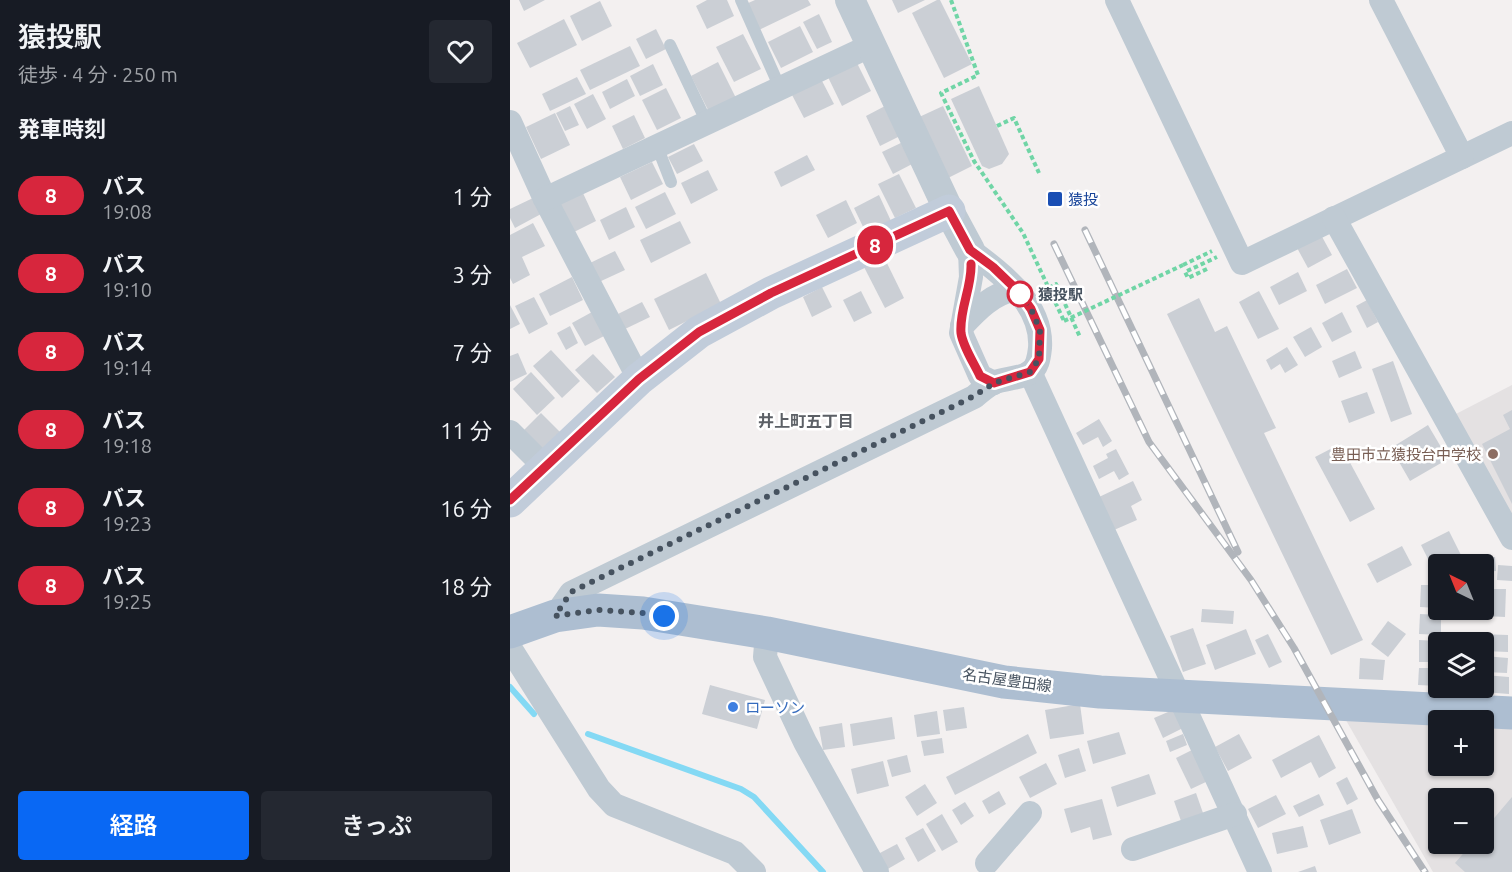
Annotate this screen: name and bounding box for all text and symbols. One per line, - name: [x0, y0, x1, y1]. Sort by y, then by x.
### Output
- button: heart: [429, 20, 492, 83]
- text: 猿投駅: [18, 21, 102, 52]
- text: 徒歩 · 4 分 · 250 m: [18, 63, 178, 86]
- text: 発車時刻: [18, 116, 106, 141]
- text: バス: [102, 173, 146, 198]
- text: 8: [45, 183, 57, 207]
- text: 1 分: [453, 184, 492, 209]
- marker: 猿投: [1046, 190, 1064, 208]
- place label: 猿投: [1068, 191, 1098, 208]
- text: 19:08: [102, 200, 152, 223]
- line badge: 8: [856, 226, 895, 264]
- text: 8: [869, 233, 881, 257]
- text: バス: [102, 251, 146, 276]
- text: 8: [45, 261, 57, 285]
- text: 3 分: [453, 262, 492, 287]
- text: 19:10: [102, 278, 152, 301]
- marker: 猿投駅: [1007, 281, 1033, 307]
- place label: 猿投駅: [1038, 286, 1083, 303]
- text: バス: [102, 329, 146, 354]
- text: 8: [45, 339, 57, 363]
- text: 7 分: [453, 340, 492, 365]
- text: 19:14: [102, 356, 152, 379]
- text: バス: [102, 407, 146, 432]
- district label: 井上町五丁目: [758, 412, 854, 430]
- text: 8: [45, 417, 57, 441]
- text: 11 分: [440, 418, 492, 443]
- text: 19:18: [102, 434, 152, 457]
- place label: 豊田市立猿投台中学校: [1331, 446, 1481, 463]
- marker: 豊田市立猿投台中学校: [1486, 447, 1500, 461]
- text: バス: [102, 485, 146, 510]
- text: 8: [45, 495, 57, 519]
- text: 16 分: [440, 496, 492, 521]
- text: 19:23: [102, 512, 152, 535]
- north arrow: [1428, 554, 1494, 620]
- map controls: [1428, 554, 1494, 854]
- text: バス: [102, 563, 146, 588]
- text: 8: [45, 573, 57, 597]
- text: 18 分: [440, 574, 492, 599]
- text: 19:25: [102, 590, 152, 613]
- your location: [649, 601, 679, 631]
- button: layers: [1428, 632, 1494, 698]
- street label: 名古屋豊田線: [961, 665, 1053, 695]
- place label: ローソン: [745, 699, 805, 716]
- marker: ローソン: [726, 700, 740, 714]
- button: +: [1428, 710, 1494, 776]
- button: −: [1428, 788, 1494, 854]
- button: 経路: [18, 791, 249, 860]
- button: きっぷ: [261, 791, 492, 860]

